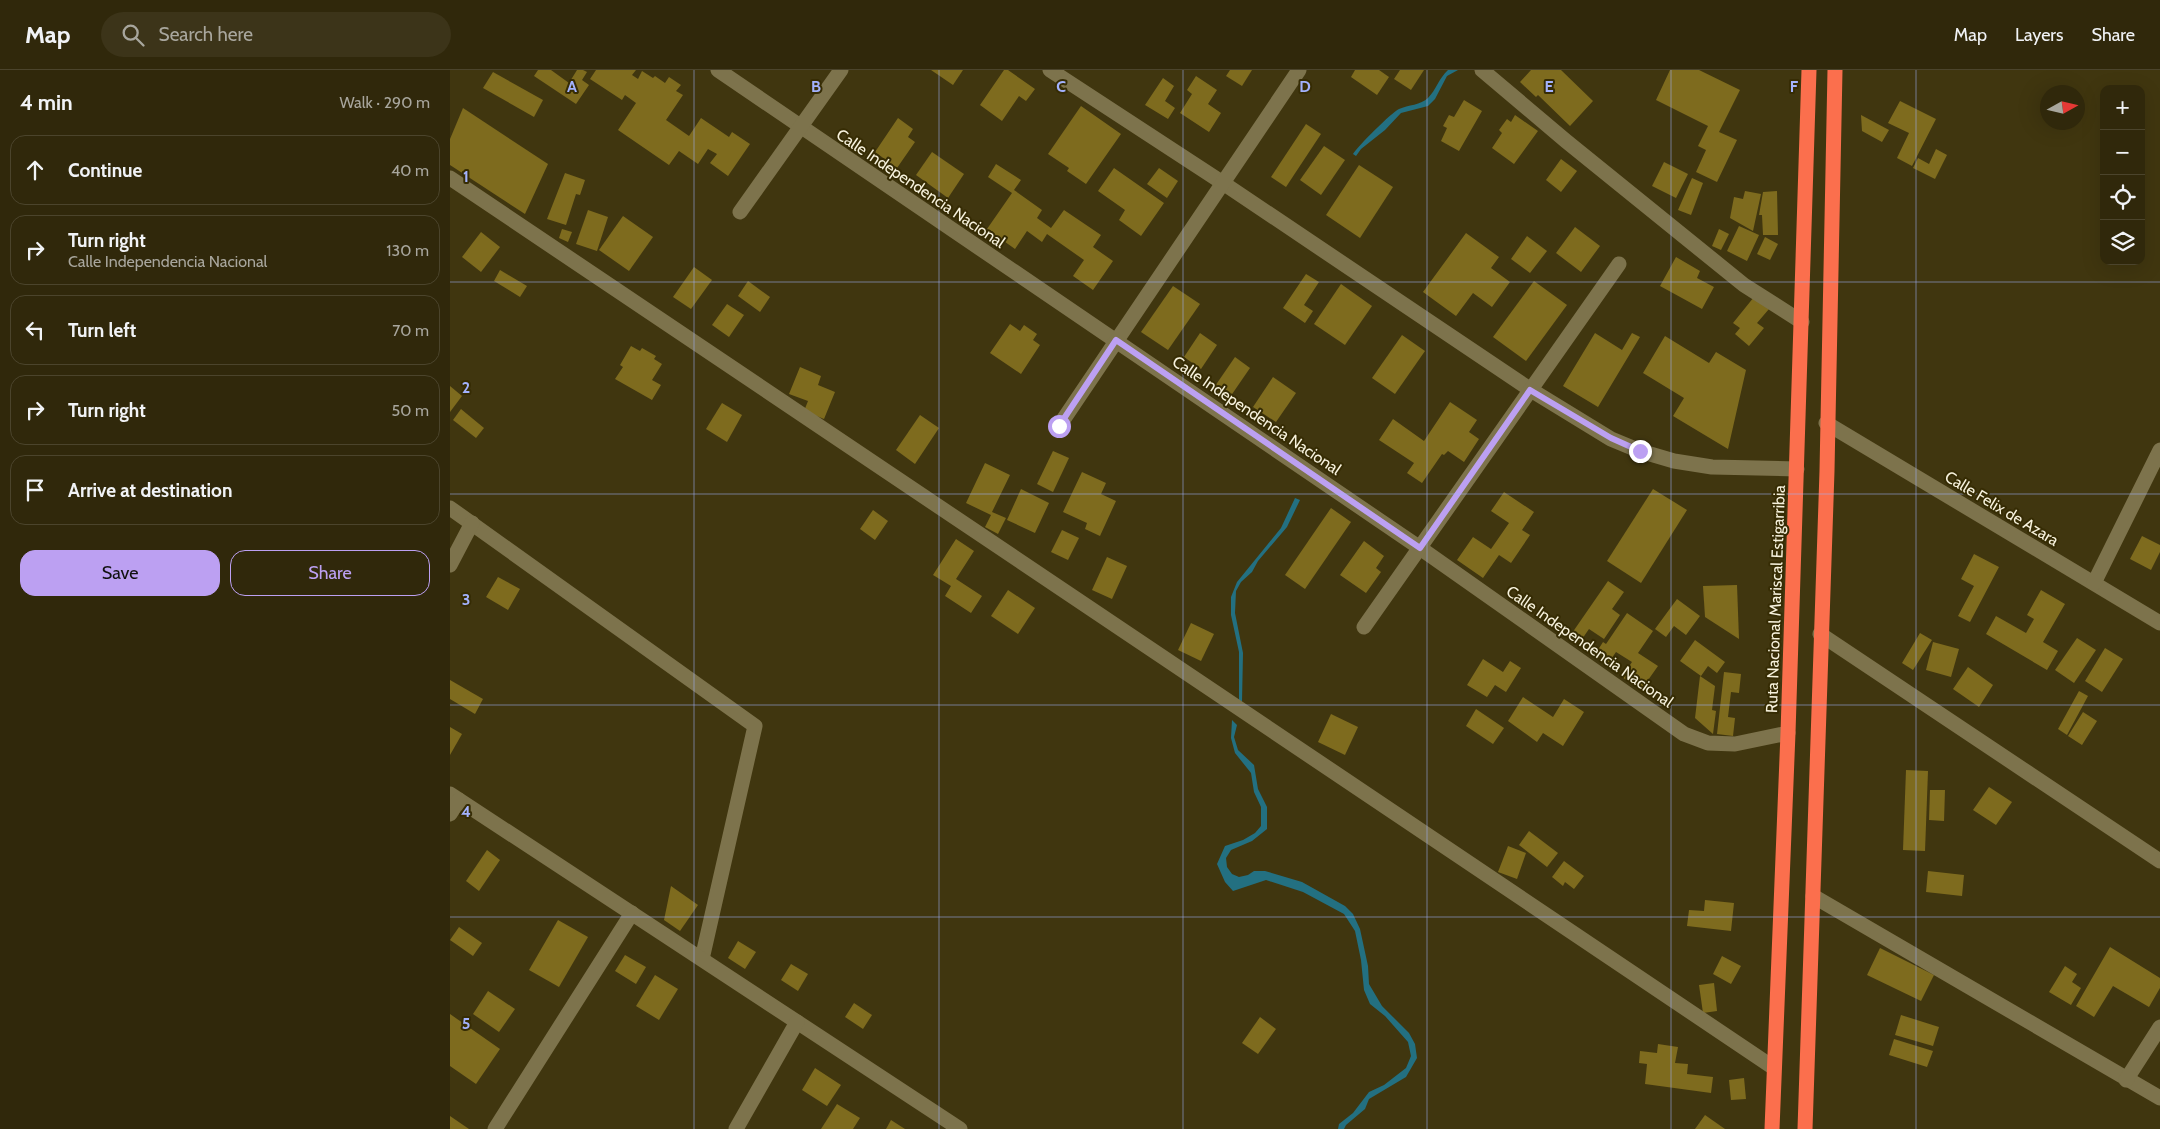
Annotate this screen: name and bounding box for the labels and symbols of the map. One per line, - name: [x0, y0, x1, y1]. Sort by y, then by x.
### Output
- text: A: [567, 77, 577, 96]
- text: B: [811, 77, 821, 96]
- text: C: [1056, 77, 1066, 96]
- text: D: [1299, 77, 1311, 96]
- text: E: [1544, 77, 1554, 96]
- text: F: [1790, 77, 1799, 96]
- north arrow: [2040, 85, 2085, 130]
- street label: Calle Independencia Nacional: [833, 125, 1009, 252]
- text: 1: [463, 167, 469, 186]
- street label: Calle Independencia Nacional: [1169, 352, 1345, 479]
- text: 2: [462, 378, 470, 397]
- route start: [1048, 415, 1071, 438]
- route end: [1629, 440, 1652, 463]
- street label: Calle Felix de Azara: [1941, 467, 2062, 550]
- street label: Ruta Nacional Mariscal Estigarribia: [1762, 484, 1789, 713]
- street label: Calle Independencia Nacional: [1503, 581, 1677, 712]
- text: 3: [462, 590, 470, 609]
- text: 4: [461, 802, 471, 821]
- text: 5: [462, 1014, 470, 1033]

